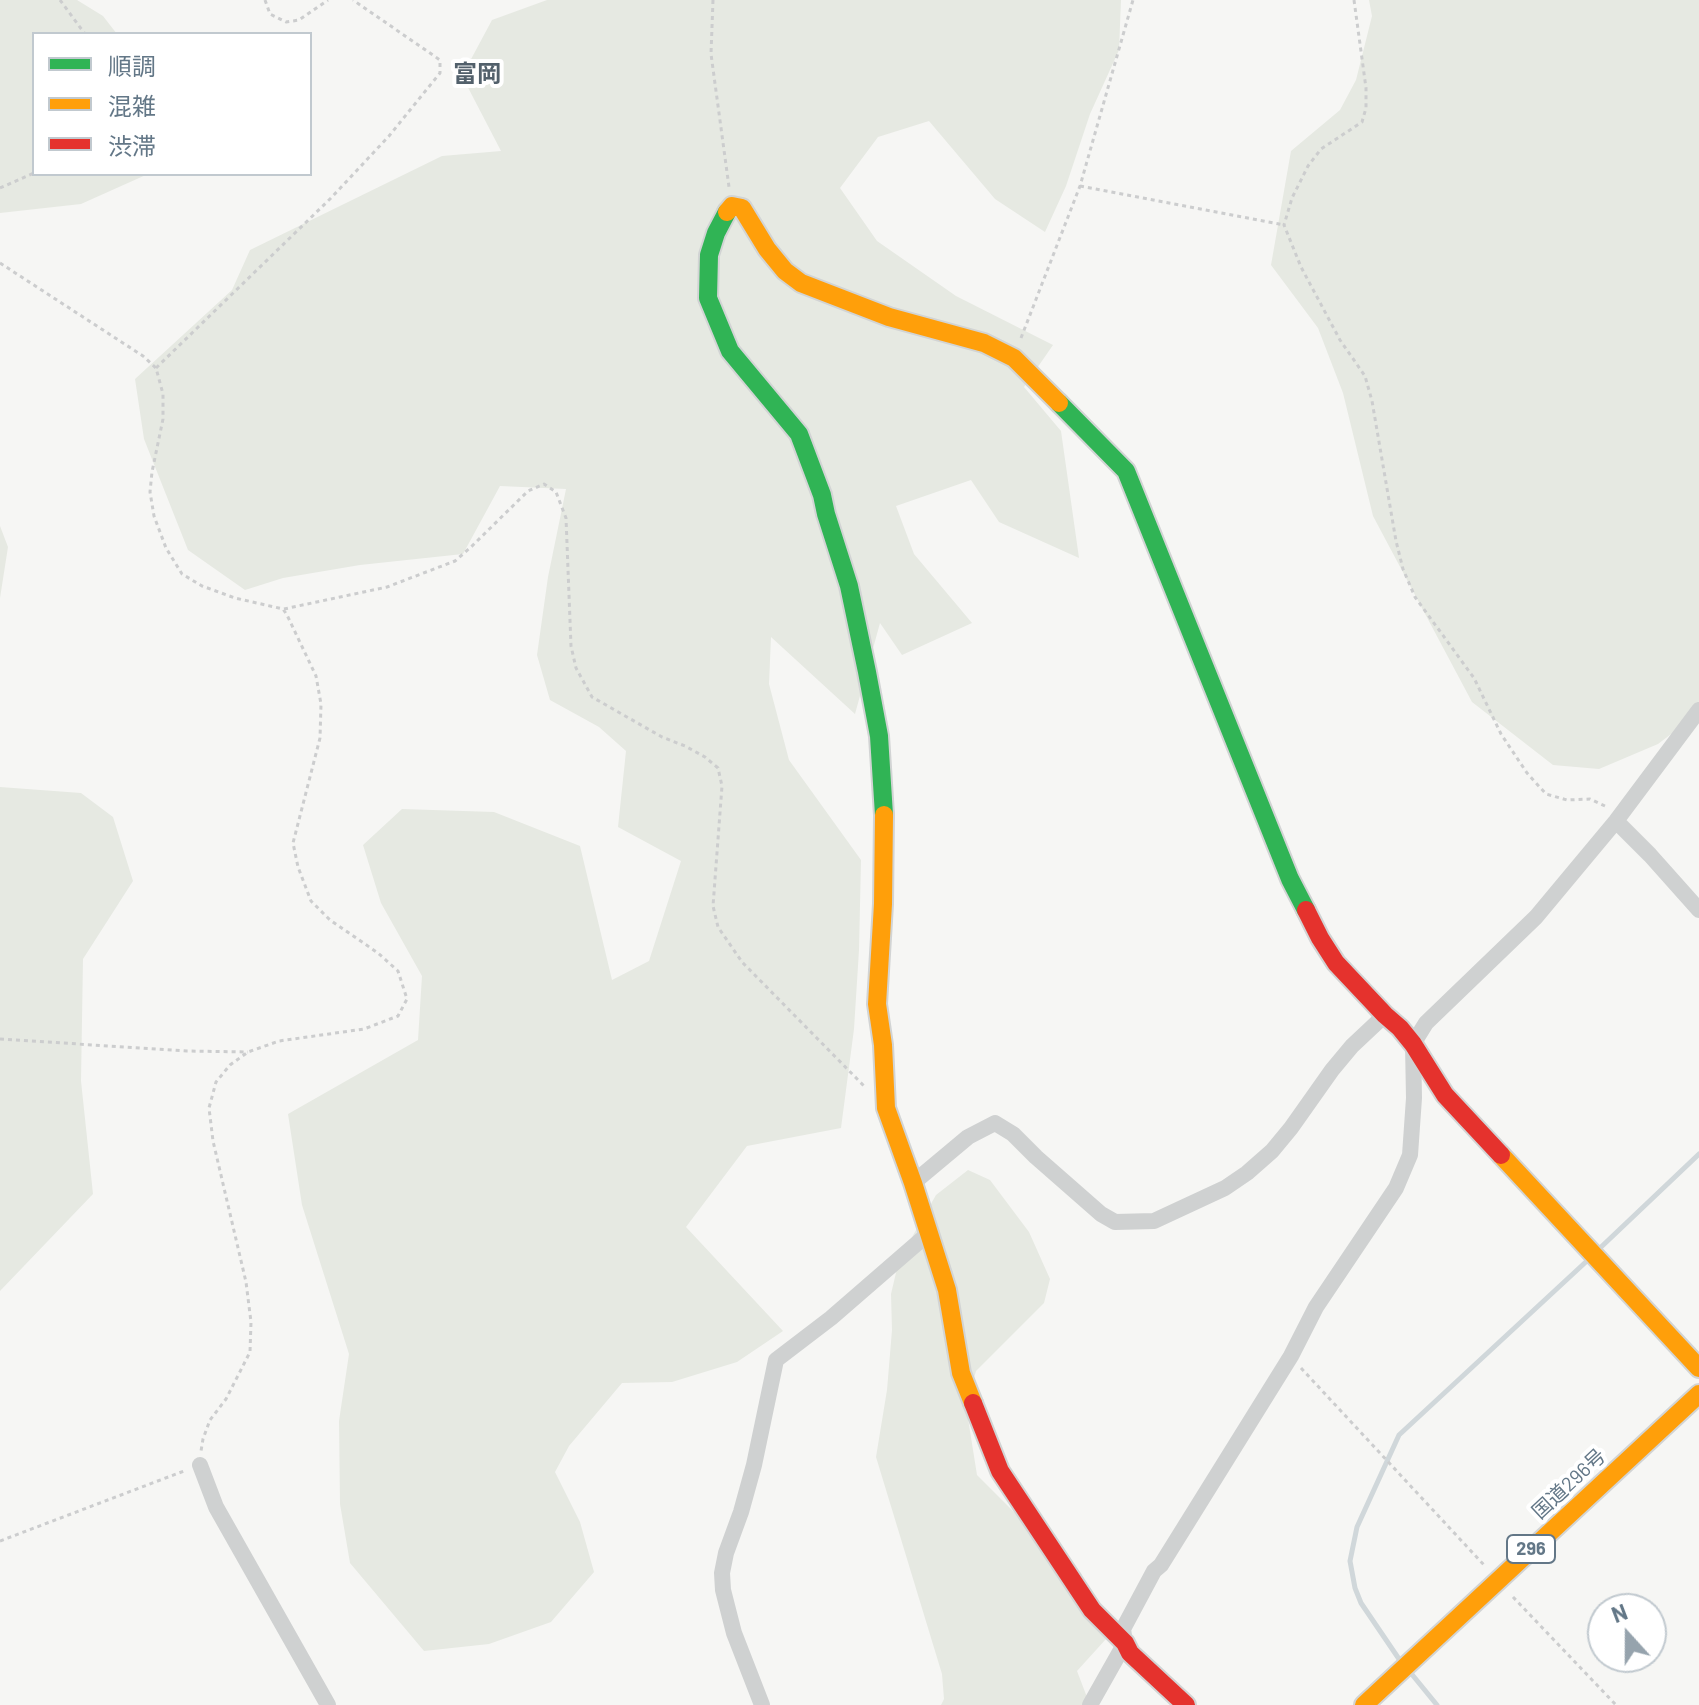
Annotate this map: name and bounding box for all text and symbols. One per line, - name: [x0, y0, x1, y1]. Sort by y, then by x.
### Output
- legend: [32, 32, 312, 176]
- text: 順調: [108, 51, 156, 80]
- district label: 富岡: [453, 60, 501, 88]
- text: 混雑: [108, 91, 156, 120]
- text: 渋滞: [108, 131, 156, 160]
- street label: 国道296号: [1527, 1444, 1611, 1524]
- road number: 296: [1507, 1535, 1555, 1563]
- north arrow: [1587, 1593, 1667, 1673]
- text: N: [1608, 1598, 1631, 1627]

